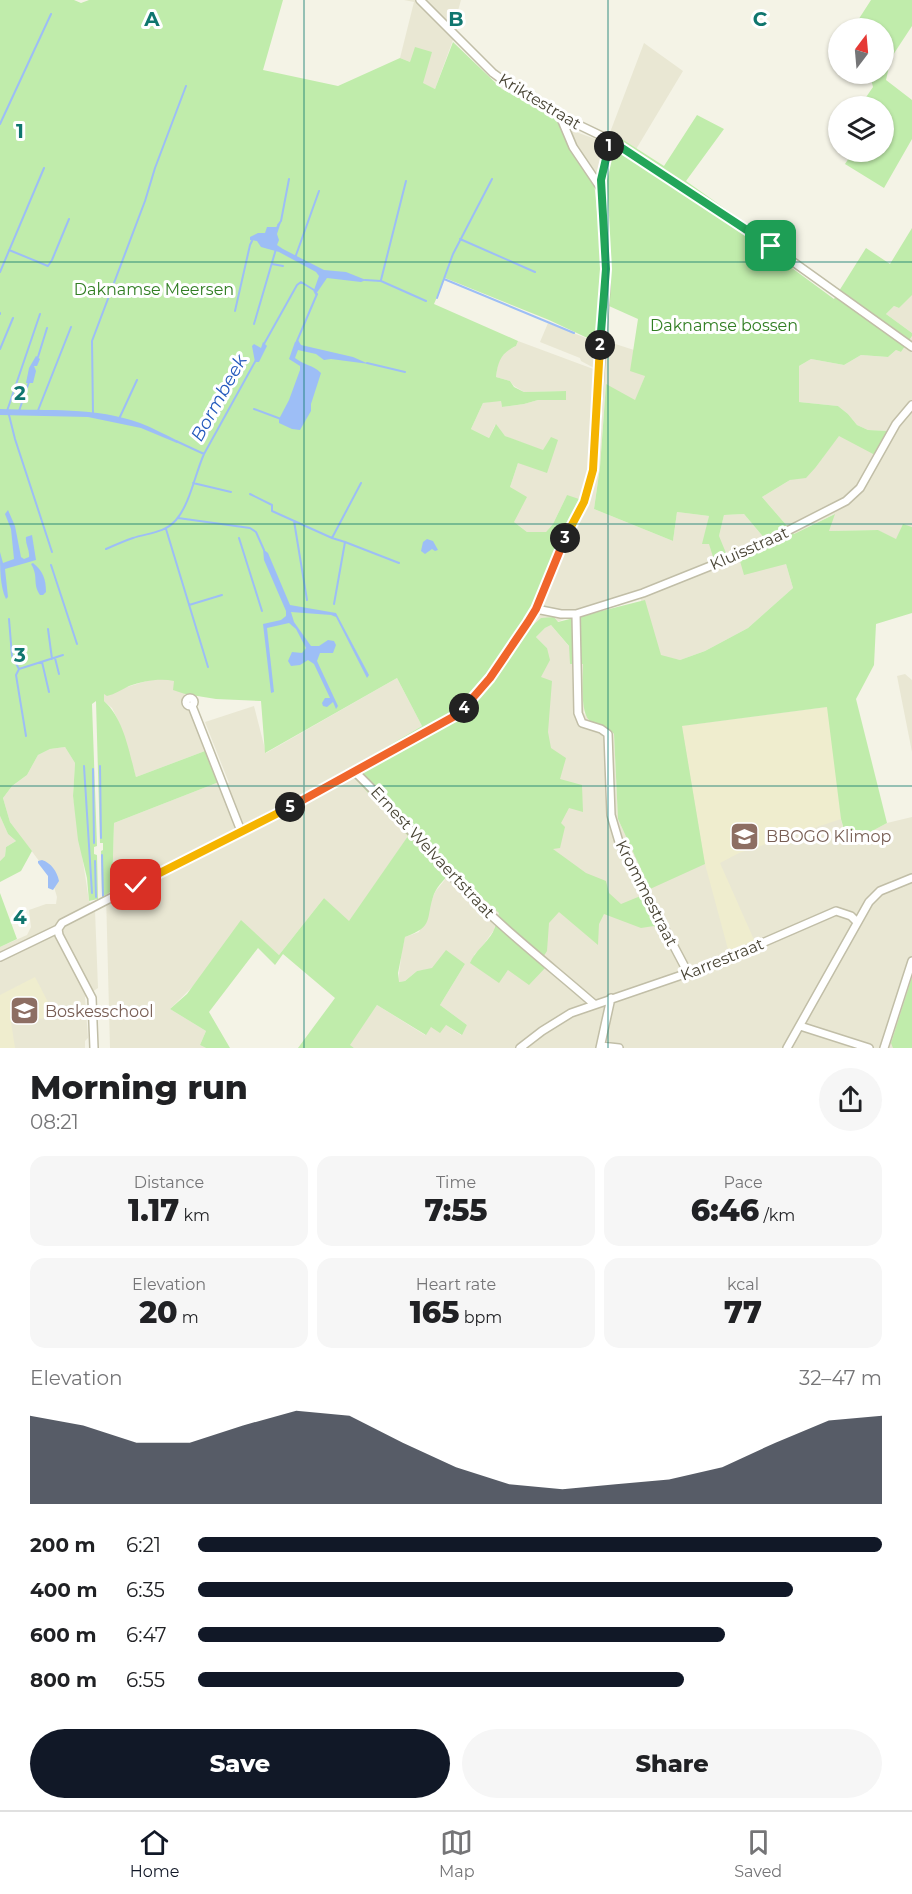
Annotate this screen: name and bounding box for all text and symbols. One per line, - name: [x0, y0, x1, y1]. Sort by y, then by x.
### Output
- text: A: [143, 7, 160, 31]
- text: B: [448, 7, 464, 31]
- text: C: [753, 7, 768, 31]
- north arrow: [828, 18, 894, 84]
- map controls: [828, 18, 894, 162]
- street label: Kriktestraat: [495, 69, 585, 134]
- button: layers: [828, 96, 894, 162]
- text: 1: [16, 119, 24, 143]
- pin: 1: [594, 131, 624, 161]
- text: 1: [606, 136, 612, 155]
- pin: [745, 220, 796, 271]
- icon: arrive: [754, 229, 787, 262]
- park label: Daknamse Meersen: [74, 280, 234, 299]
- park label: Daknamse bossen: [650, 316, 798, 335]
- pin: 2: [585, 330, 615, 360]
- text: 2: [595, 335, 605, 354]
- water label: Bormbeek: [186, 350, 252, 445]
- text: 2: [14, 381, 26, 405]
- street label: Kluisstraat: [707, 522, 792, 574]
- pin: 3: [550, 523, 580, 553]
- text: 3: [560, 528, 570, 547]
- text: 3: [13, 643, 26, 667]
- pin: 4: [449, 693, 479, 723]
- text: 4: [458, 698, 470, 717]
- street label: Ernest Welvaertstraat: [367, 783, 499, 922]
- pin: 5: [275, 792, 305, 822]
- text: 5: [285, 797, 295, 816]
- school or university icon: BBOGO Klimop: [729, 820, 761, 852]
- place label: BBOGO Klimop: [766, 827, 892, 846]
- street label: Krommestraat: [612, 837, 682, 950]
- pin: [110, 859, 161, 910]
- icon: check: [119, 868, 152, 901]
- text: 4: [13, 905, 27, 929]
- street label: Karrestraat: [678, 934, 767, 985]
- school or university icon: Boskesschool: [8, 995, 40, 1027]
- place label: Boskesschool: [45, 1002, 153, 1021]
- text: Morning run: [30, 1067, 248, 1107]
- button: share: [819, 1068, 882, 1131]
- text: 08:21: [30, 1110, 79, 1134]
- text: Distance: [134, 1173, 204, 1192]
- text: Time: [436, 1173, 476, 1192]
- text: Pace: [723, 1173, 763, 1192]
- text: 1.17: [128, 1192, 179, 1229]
- text: 7:55: [424, 1192, 488, 1229]
- text: 6:46: [691, 1192, 759, 1229]
- text: km: [179, 1206, 210, 1225]
- text: /km: [759, 1206, 795, 1225]
- text: Elevation: [132, 1275, 206, 1294]
- text: Heart rate: [416, 1275, 496, 1294]
- text: kcal: [727, 1275, 759, 1294]
- text: 20: [139, 1294, 178, 1331]
- text: 165: [410, 1294, 459, 1331]
- text: 77: [724, 1294, 762, 1331]
- text: m: [178, 1308, 199, 1327]
- text: bpm: [459, 1308, 502, 1327]
- text: Elevation: [30, 1366, 122, 1390]
- text: 32–47 m: [799, 1366, 882, 1390]
- text: 200 m: [30, 1533, 96, 1557]
- text: 6:21: [126, 1533, 161, 1557]
- text: 400 m: [30, 1578, 98, 1602]
- text: 6:35: [126, 1578, 165, 1602]
- text: 600 m: [30, 1623, 97, 1647]
- text: 6:47: [126, 1623, 166, 1647]
- text: 800 m: [30, 1668, 97, 1692]
- text: 6:55: [126, 1668, 165, 1692]
- button: Save: [30, 1729, 450, 1798]
- button: Share: [462, 1729, 882, 1798]
- tab: Home: [130, 1826, 179, 1881]
- tab: Map: [439, 1826, 475, 1881]
- tab: Saved: [734, 1826, 782, 1881]

